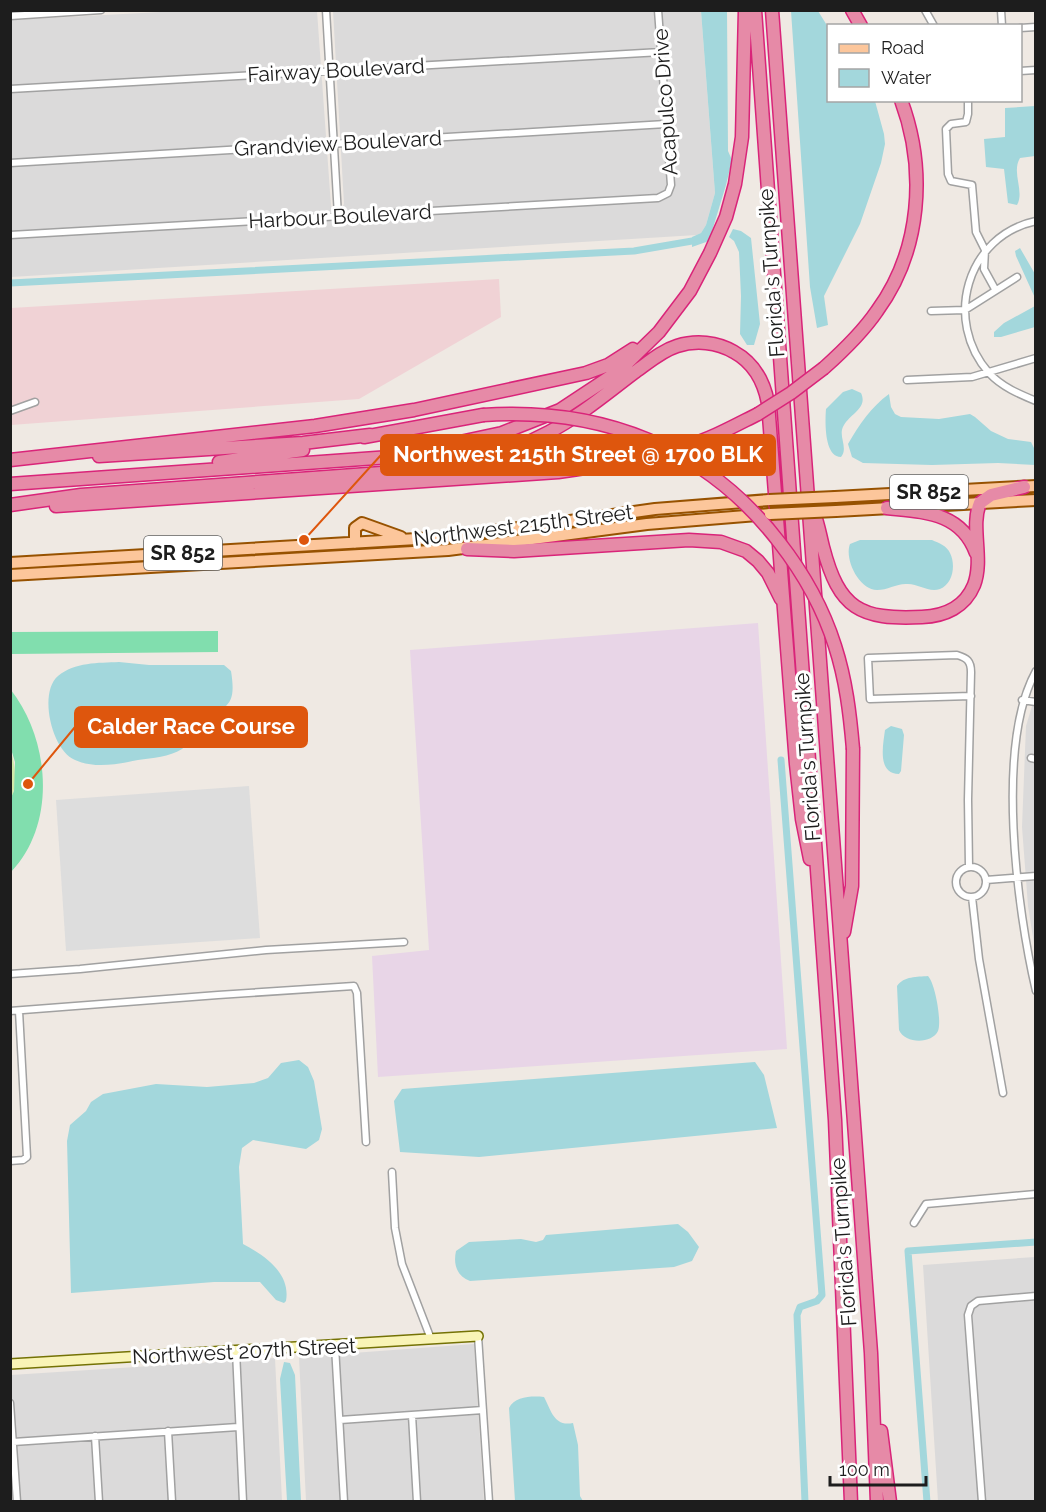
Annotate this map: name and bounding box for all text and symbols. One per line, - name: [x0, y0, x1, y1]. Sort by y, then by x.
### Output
- legend: [827, 24, 1022, 102]
- street label: Acapulco Drive: [647, 28, 683, 176]
- text: Road: [881, 37, 924, 58]
- street label: Fairway Boulevard: [247, 53, 425, 87]
- text: Water: [881, 67, 932, 88]
- street label: Grandview Boulevard: [234, 125, 442, 161]
- street label: Florida's Turnpike: [753, 188, 789, 358]
- street label: Harbour Boulevard: [248, 199, 432, 233]
- callout: Northwest 215th Street @ 1700 BLK: [381, 435, 775, 475]
- text: Northwest 215th Street @ 1700 BLK: [393, 441, 763, 467]
- road number: SR 852: [890, 475, 968, 509]
- street label: Northwest 215th Street: [412, 499, 634, 551]
- road number: SR 852: [144, 536, 222, 570]
- street label: Florida's Turnpike: [789, 672, 825, 842]
- callout: Calder Race Course: [75, 707, 307, 747]
- text: Calder Race Course: [87, 713, 295, 739]
- street label: Florida's Turnpike: [825, 1157, 861, 1327]
- street label: Northwest 207th Street: [131, 1333, 357, 1369]
- scale bar: [830, 1449, 926, 1487]
- text: 100 m: [839, 1459, 890, 1480]

